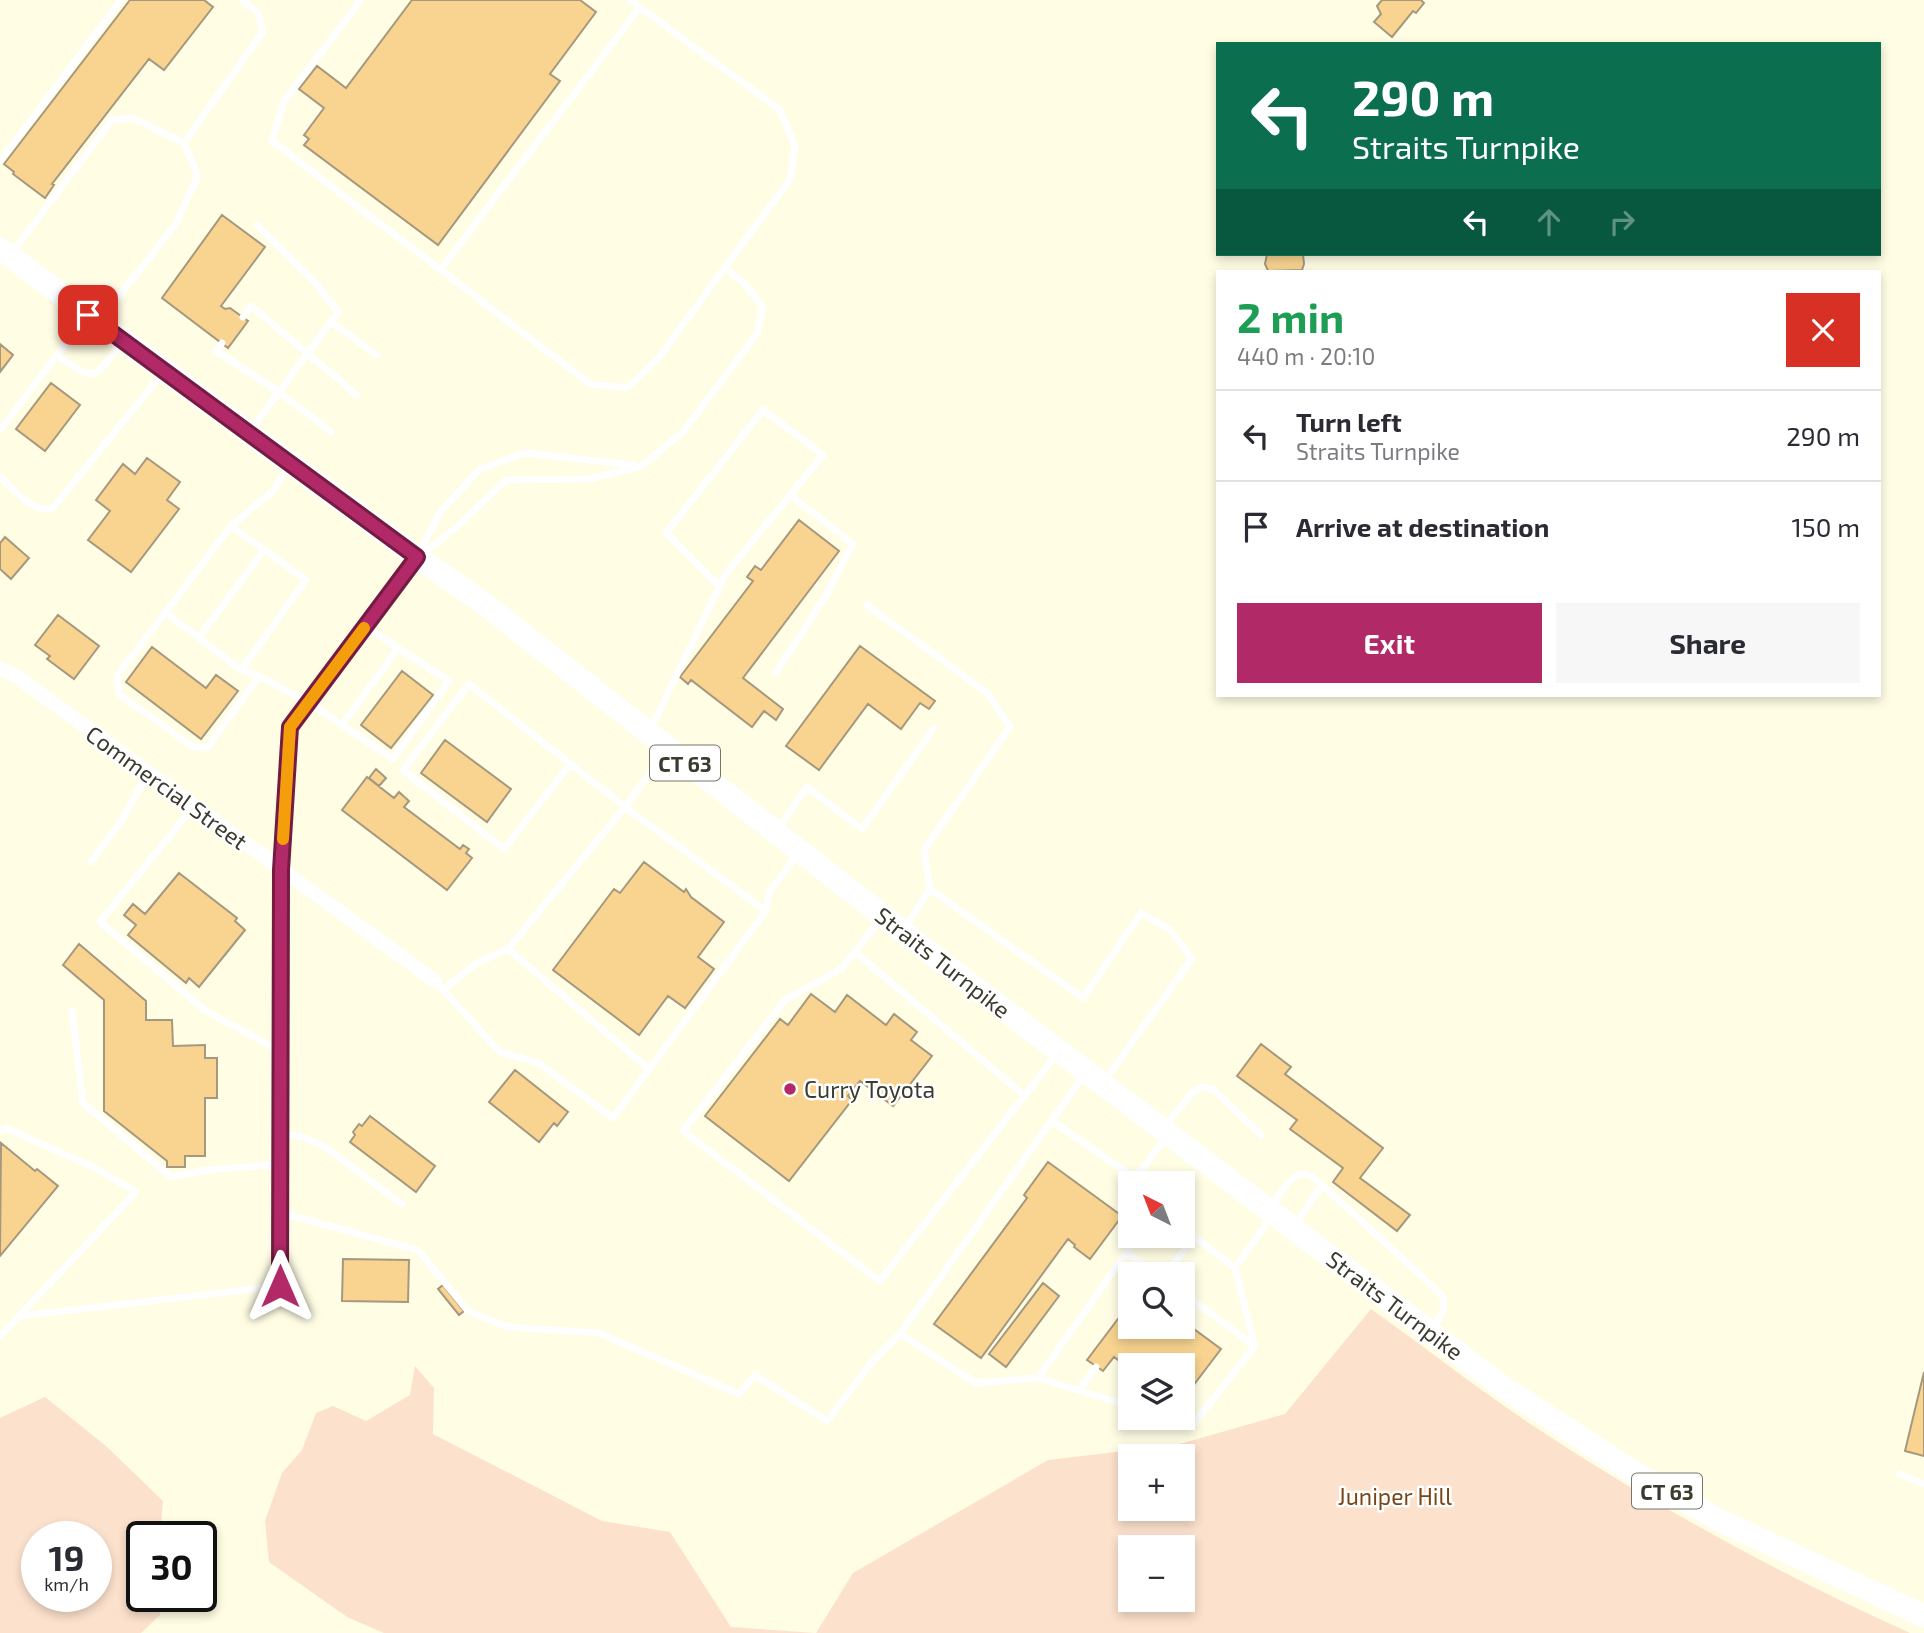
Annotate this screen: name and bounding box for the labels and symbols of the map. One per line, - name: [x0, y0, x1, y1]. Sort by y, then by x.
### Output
- pin: [58, 285, 118, 345]
- street label: Commercial Street: [81, 719, 253, 855]
- road number: CT 63: [650, 746, 720, 780]
- street label: Straits Turnpike: [870, 901, 1016, 1023]
- place label: Curry Toyota: [804, 1075, 935, 1103]
- marker: Curry Toyota: [782, 1081, 798, 1097]
- north arrow: [1118, 1171, 1195, 1248]
- street label: Straits Turnpike: [1321, 1244, 1469, 1366]
- position arrow: [243, 1249, 317, 1323]
- road number: CT 63: [1632, 1474, 1702, 1508]
- park label: Juniper Hill: [1338, 1482, 1452, 1510]
- speed limit sign: 30: [126, 1521, 217, 1612]

